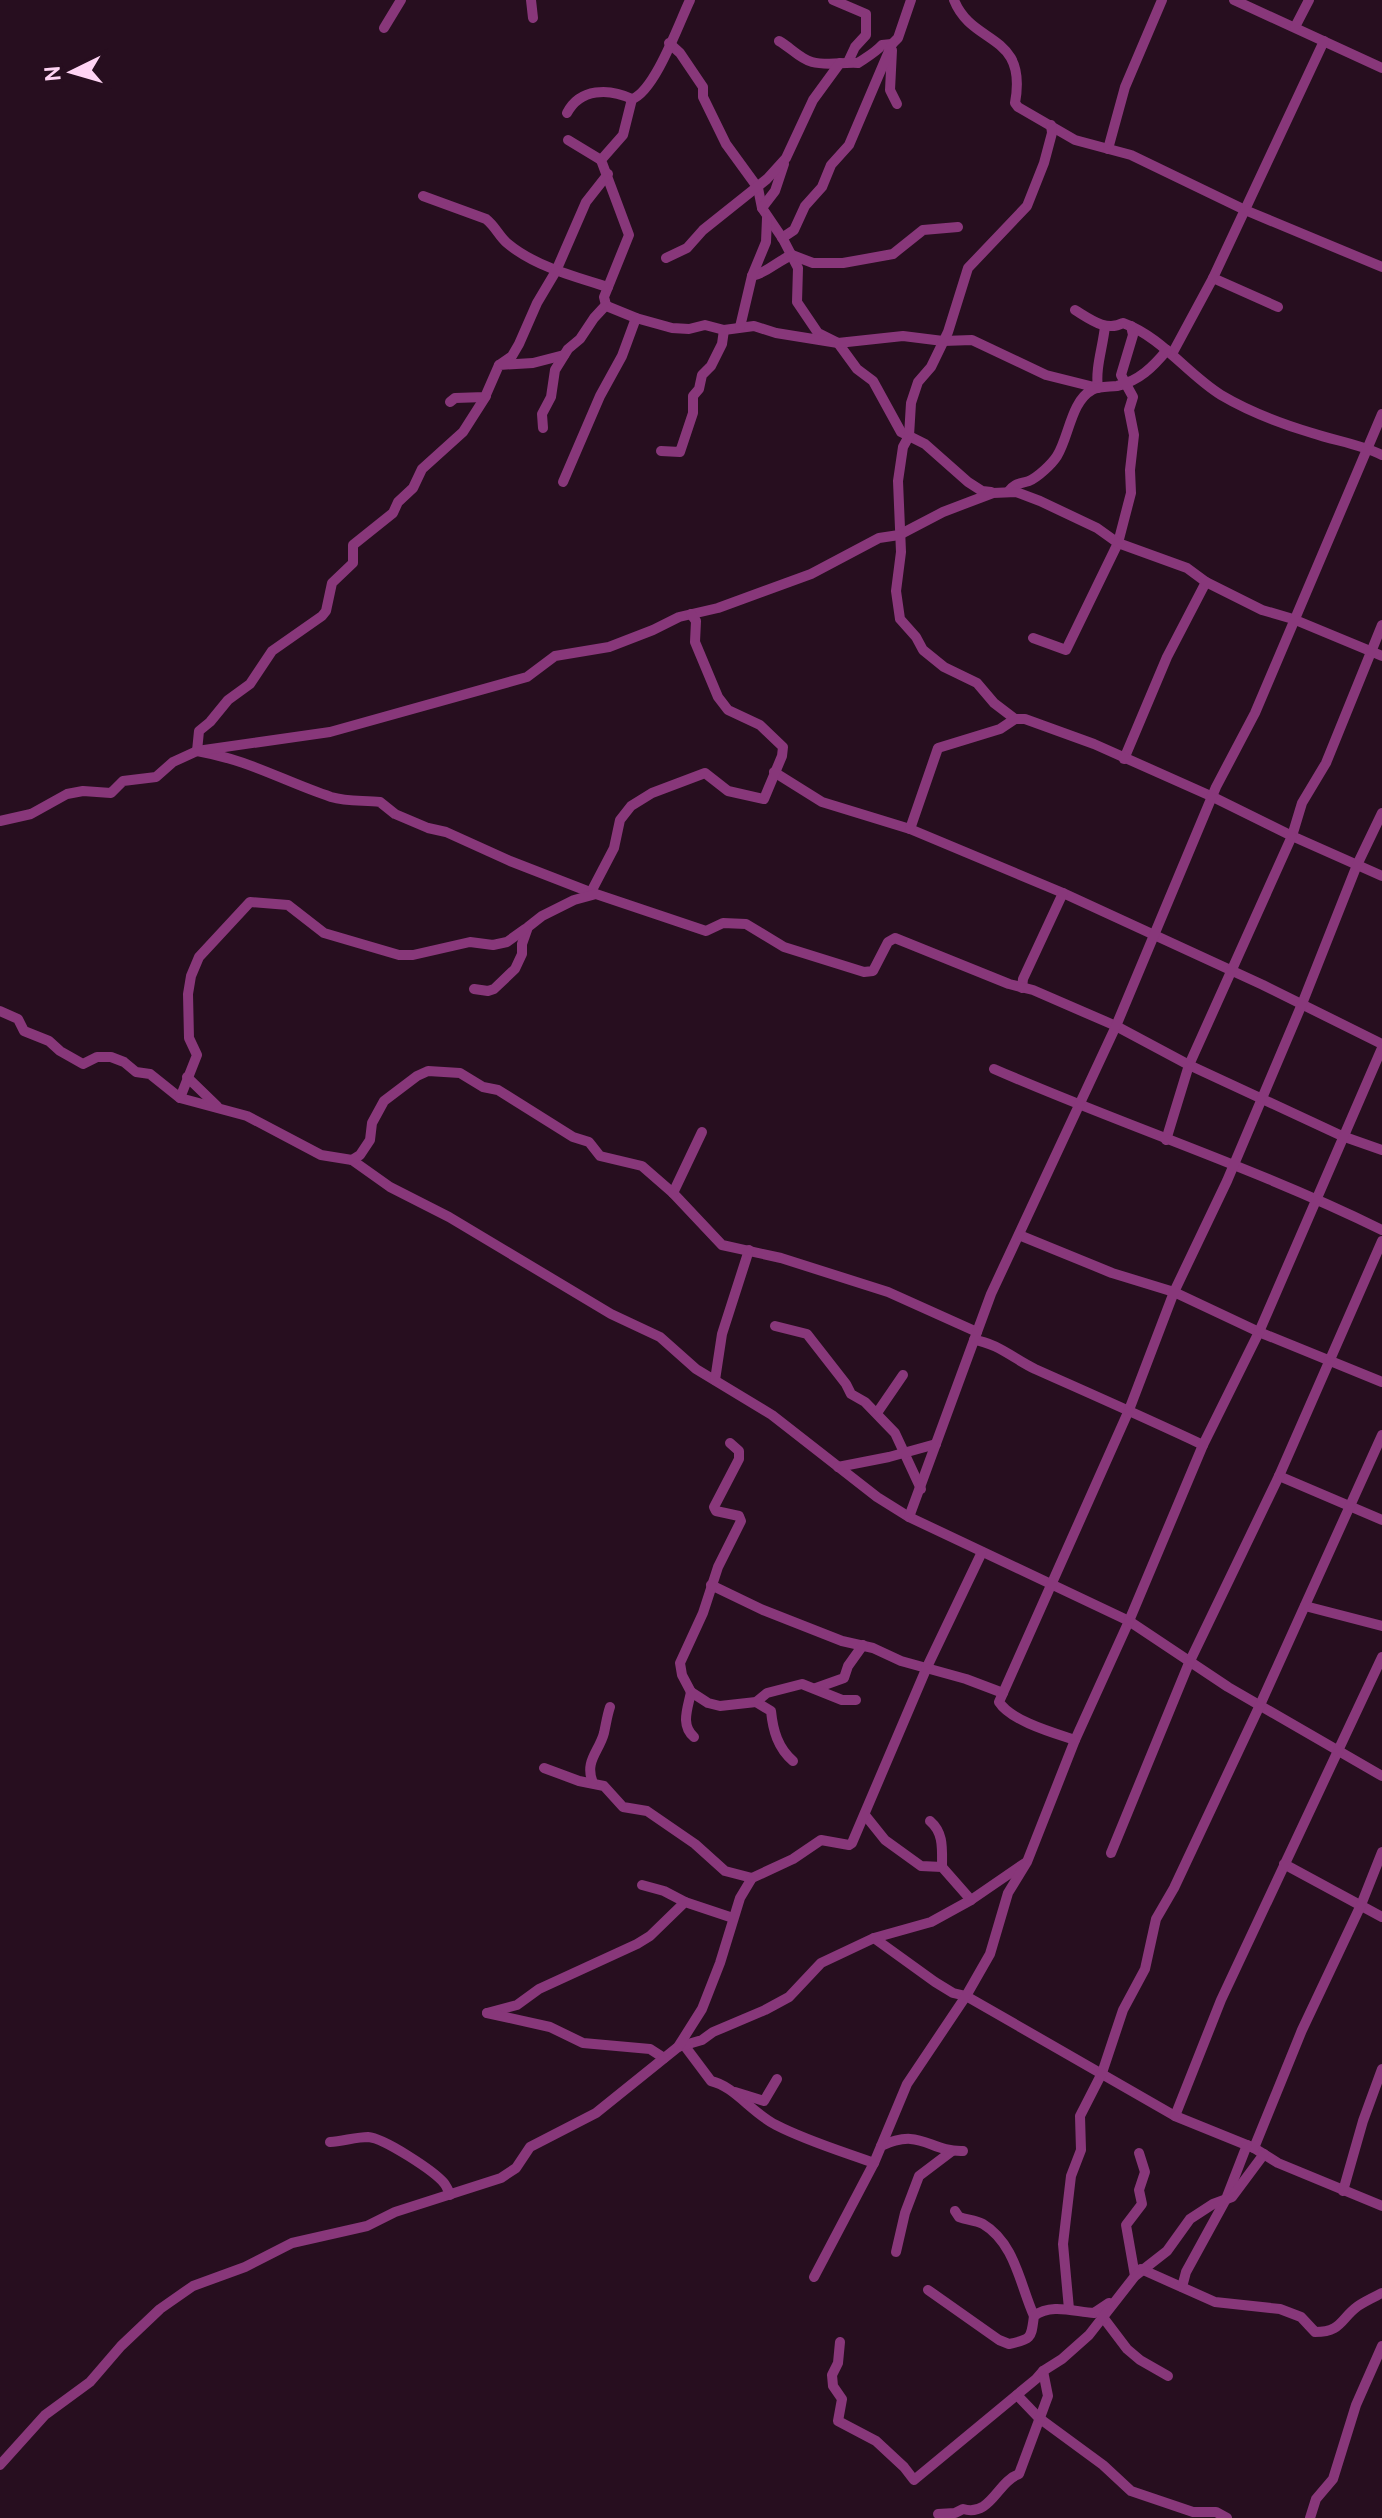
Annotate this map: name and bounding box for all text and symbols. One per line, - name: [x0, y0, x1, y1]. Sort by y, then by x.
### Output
- north arrow: [32, 32, 112, 112]
- text: N: [38, 65, 67, 83]

